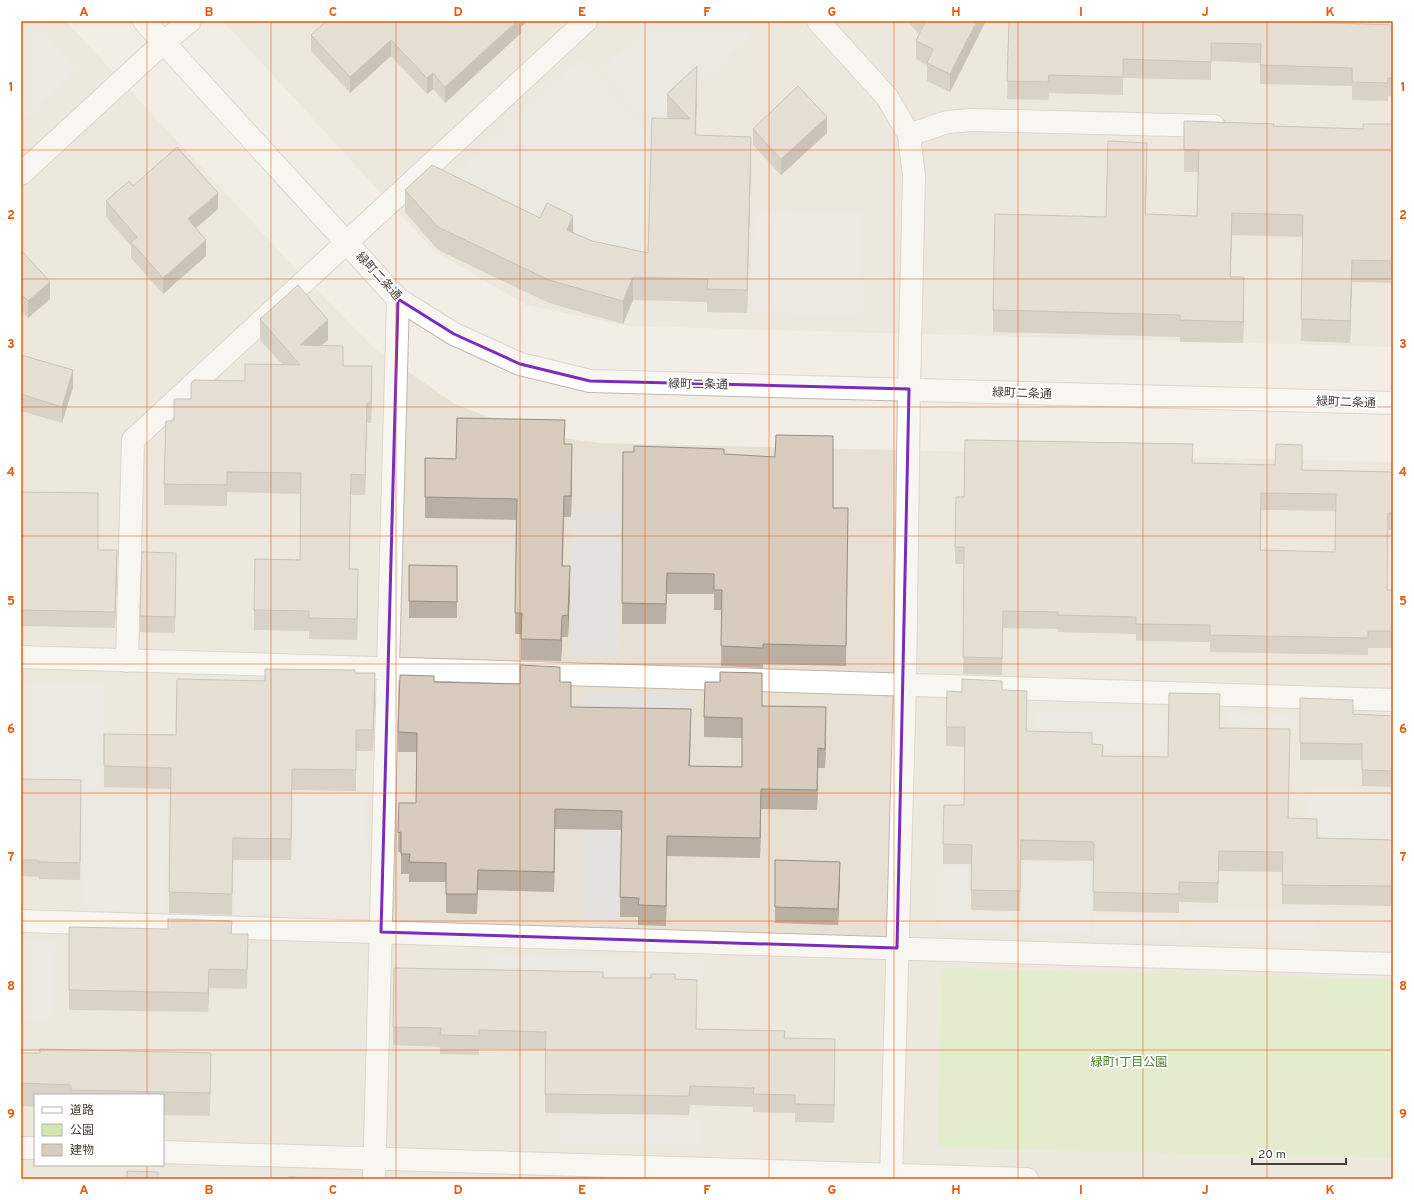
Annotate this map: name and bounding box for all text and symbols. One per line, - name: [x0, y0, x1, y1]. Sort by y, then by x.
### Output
- text: A: [79, 5, 89, 21]
- text: B: [205, 5, 214, 21]
- text: C: [329, 5, 337, 21]
- text: D: [453, 5, 463, 21]
- text: E: [578, 5, 586, 21]
- text: F: [703, 5, 711, 21]
- text: G: [828, 5, 837, 21]
- text: H: [951, 5, 961, 21]
- text: I: [1079, 5, 1083, 21]
- text: J: [1201, 5, 1209, 21]
- text: K: [1325, 5, 1335, 21]
- text: 1: [8, 80, 14, 96]
- text: 1: [1400, 80, 1406, 96]
- text: 2: [7, 208, 15, 224]
- text: 2: [1399, 208, 1407, 224]
- street label: 緑町二条通: [352, 249, 405, 304]
- text: 3: [7, 337, 15, 353]
- text: 3: [1399, 337, 1407, 353]
- street label: 緑町二条通: [668, 376, 728, 394]
- street label: 緑町二条通: [992, 385, 1052, 403]
- street label: 緑町二条通: [1316, 394, 1376, 412]
- text: 4: [7, 465, 15, 481]
- text: 4: [1399, 465, 1407, 481]
- text: 5: [7, 594, 15, 610]
- text: 5: [1399, 594, 1407, 610]
- text: 6: [7, 722, 15, 738]
- text: 6: [1399, 722, 1407, 738]
- text: 7: [8, 850, 15, 866]
- text: 7: [1400, 850, 1407, 866]
- text: 8: [7, 979, 15, 995]
- text: 8: [1399, 979, 1407, 995]
- park label: 緑町1丁目公園: [1091, 1055, 1167, 1071]
- legend: [34, 1094, 164, 1166]
- text: 道路: [70, 1103, 94, 1119]
- text: 9: [7, 1107, 15, 1123]
- text: 9: [1399, 1107, 1407, 1123]
- text: 公園: [70, 1123, 94, 1139]
- scale bar: [1252, 1140, 1346, 1166]
- text: 建物: [70, 1143, 94, 1159]
- text: 20 m: [1258, 1147, 1286, 1163]
- text: A: [79, 1183, 89, 1199]
- text: B: [205, 1183, 214, 1199]
- text: C: [329, 1183, 337, 1199]
- text: D: [453, 1183, 463, 1199]
- text: E: [578, 1183, 586, 1199]
- text: F: [703, 1183, 711, 1199]
- text: G: [828, 1183, 837, 1199]
- text: H: [951, 1183, 961, 1199]
- text: I: [1079, 1183, 1083, 1199]
- text: J: [1201, 1183, 1209, 1199]
- text: K: [1325, 1183, 1335, 1199]

